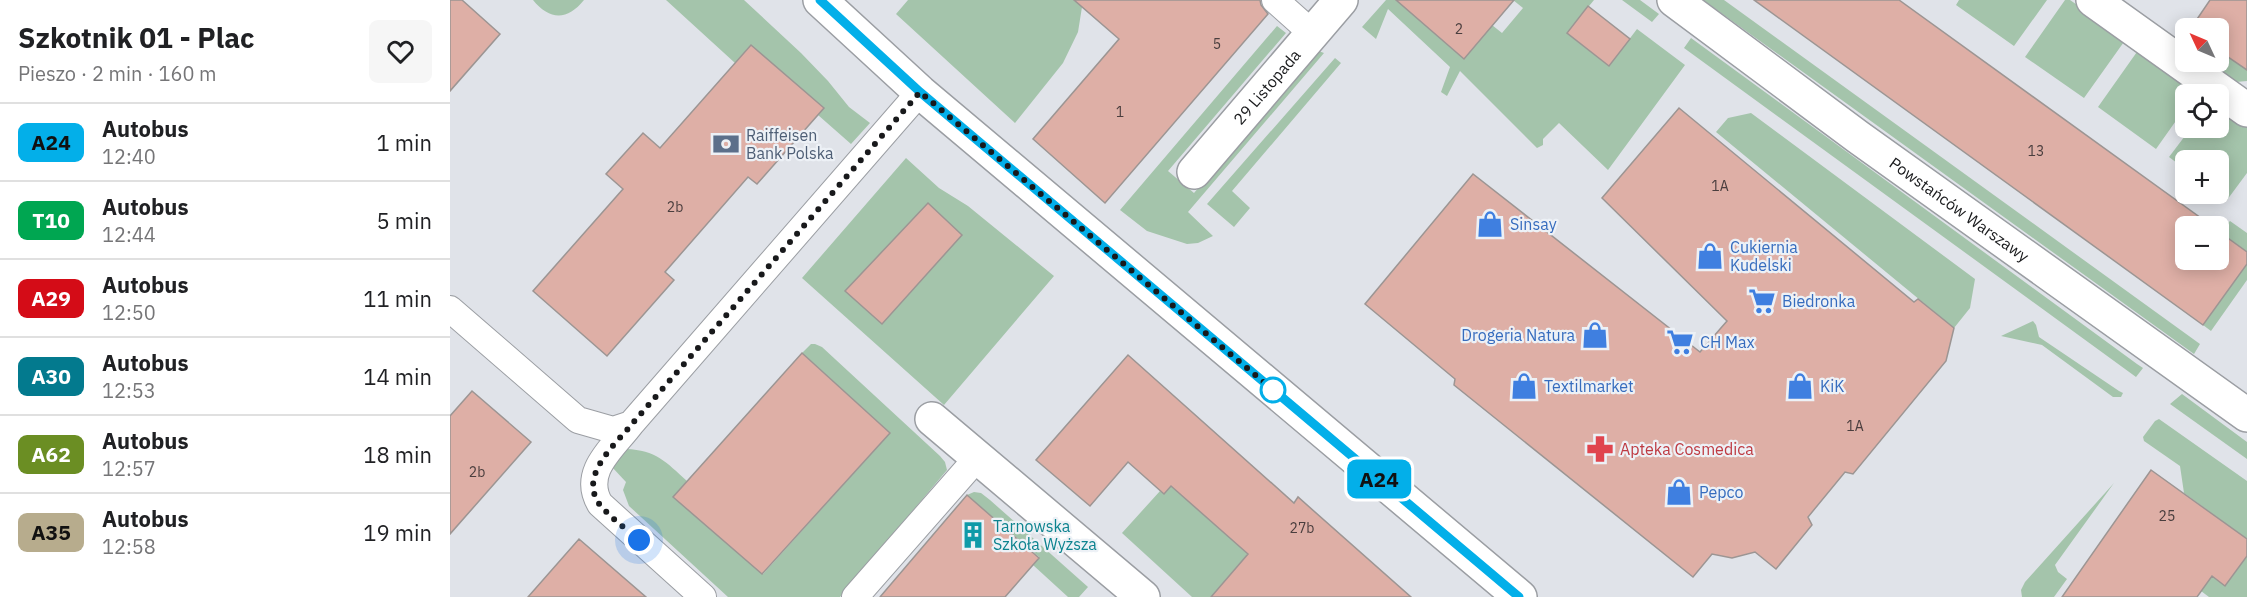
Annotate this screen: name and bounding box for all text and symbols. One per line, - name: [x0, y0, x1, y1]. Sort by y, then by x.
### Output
- north arrow: [2175, 18, 2229, 72]
- map controls: [2175, 18, 2229, 270]
- text: Szkotnik 01 - Plac: [18, 19, 255, 56]
- button: heart: [369, 20, 432, 83]
- house number: 2: [1455, 20, 1463, 38]
- house number: 5: [1213, 35, 1221, 53]
- street label: 29 Listopada: [1229, 45, 1305, 129]
- text: Pieszo · 2 min · 160 m: [18, 60, 217, 87]
- button: locate: [2175, 84, 2229, 138]
- house number: 1: [1116, 103, 1124, 121]
- text: Autobus: [102, 114, 189, 143]
- place label: Raiffeisen Bank Polska: [746, 125, 834, 163]
- text: A24: [31, 128, 71, 156]
- text: 1 min: [376, 128, 432, 157]
- bank icon: Raiffeisen Bank Polska: [711, 129, 741, 159]
- house number: 13: [2028, 142, 2044, 160]
- text: 12:40: [102, 143, 156, 170]
- button: +: [2175, 150, 2229, 204]
- street label: Powstańców Warszawy: [1886, 153, 2033, 266]
- house number: 1A: [1711, 177, 1729, 195]
- text: Autobus: [102, 192, 189, 221]
- house number: 2b: [667, 198, 683, 216]
- text: T10: [32, 206, 70, 234]
- text: 5 min: [376, 206, 432, 235]
- shop icon: Sinsay: [1475, 209, 1505, 239]
- place label: Sinsay: [1510, 214, 1557, 234]
- button: −: [2175, 216, 2229, 270]
- text: 12:44: [102, 221, 156, 248]
- place label: Cukiernia Kudelski: [1730, 237, 1798, 275]
- shop icon: Cukiernia Kudelski: [1695, 241, 1725, 271]
- text: Autobus: [102, 270, 189, 299]
- text: A29: [31, 284, 71, 312]
- text: 11 min: [363, 284, 432, 313]
- supermarket icon: Biedronka: [1747, 286, 1777, 316]
- place label: Biedronka: [1782, 291, 1856, 311]
- text: 12:50: [102, 299, 156, 326]
- shop icon: Drogeria Natura: [1580, 320, 1610, 350]
- place label: Drogeria Natura: [1461, 325, 1575, 345]
- supermarket icon: CH Max: [1665, 327, 1695, 357]
- place label: CH Max: [1700, 332, 1755, 352]
- text: Autobus: [102, 348, 189, 377]
- text: A30: [31, 362, 71, 390]
- text: 14 min: [363, 362, 432, 391]
- shop icon: Textilmarket: [1509, 371, 1539, 401]
- shop icon: KiK: [1785, 371, 1815, 401]
- place label: Textilmarket: [1544, 376, 1634, 396]
- place label: KiK: [1820, 376, 1844, 396]
- text: 12:53: [102, 377, 156, 404]
- unlabelled marker: [1260, 377, 1286, 403]
- house number: 1A: [1846, 417, 1864, 435]
- text: Autobus: [102, 426, 189, 455]
- pharmacy icon: Apteka Cosmedica: [1585, 434, 1615, 464]
- place label: Apteka Cosmedica: [1620, 439, 1754, 459]
- text: A62: [31, 440, 71, 468]
- text: 18 min: [363, 440, 432, 469]
- text: 12:57: [102, 455, 156, 482]
- line badge: A24: [1344, 460, 1414, 498]
- house number: 2b: [469, 463, 485, 481]
- text: A24: [1359, 465, 1399, 493]
- shop icon: Pepco: [1664, 477, 1694, 507]
- place label: Pepco: [1699, 482, 1743, 502]
- text: Autobus: [102, 504, 189, 533]
- house number: 25: [2159, 507, 2175, 525]
- place label: Tarnowska Szkoła Wyższa: [993, 516, 1097, 554]
- text: A35: [31, 518, 71, 546]
- text: 19 min: [363, 518, 432, 547]
- house number: 27b: [1290, 519, 1314, 537]
- building icon: Tarnowska Szkoła Wyższa: [958, 520, 988, 550]
- your location: [624, 525, 654, 555]
- text: 12:58: [102, 533, 156, 560]

